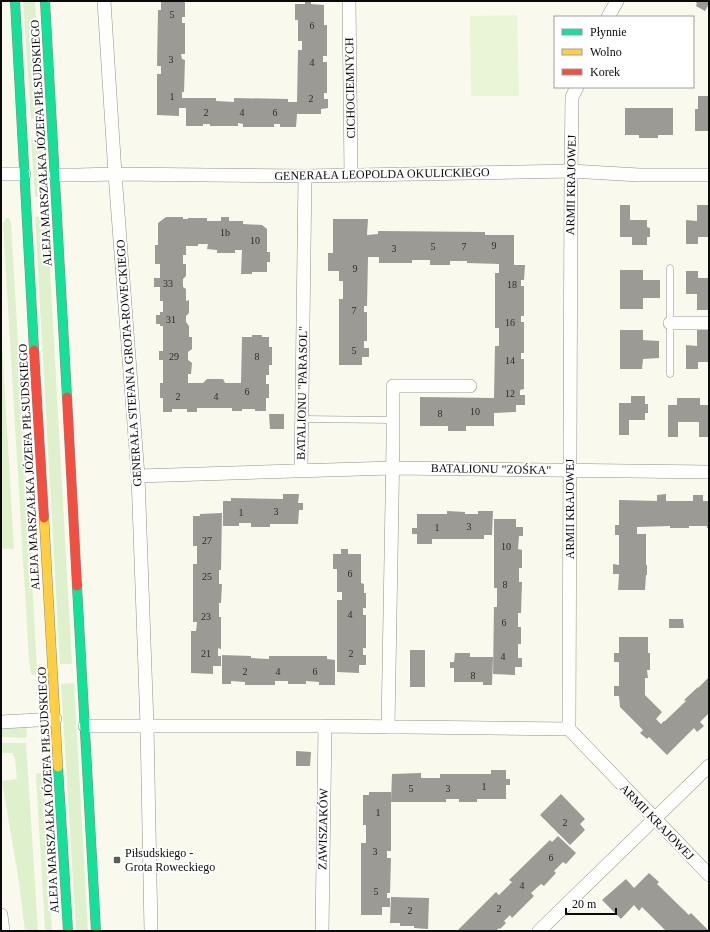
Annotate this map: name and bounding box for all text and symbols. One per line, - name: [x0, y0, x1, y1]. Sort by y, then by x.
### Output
- house number: 5: [170, 9, 175, 20]
- legend: [554, 16, 694, 88]
- street label: ALEJA MARSZAŁKA JÓZEFA PIŁSUDSKIEGO: [28, 19, 54, 267]
- house number: 6: [310, 20, 315, 31]
- text: Płynnie: [590, 25, 627, 39]
- street label: CICHOCIEMNYCH: [342, 37, 358, 139]
- text: Wolno: [590, 45, 622, 59]
- house number: 3: [169, 54, 174, 65]
- house number: 4: [310, 57, 315, 68]
- text: Korek: [590, 65, 620, 79]
- house number: 1: [170, 91, 175, 102]
- house number: 2: [309, 93, 314, 104]
- house number: 2: [204, 107, 209, 118]
- house number: 4: [240, 107, 245, 118]
- house number: 6: [273, 107, 278, 118]
- street label: ARMII KRAJOWEJ: [563, 134, 579, 235]
- street label: GENERAŁA LEOPOLDA OKULICKIEGO: [274, 165, 490, 183]
- house number: 1b: [220, 227, 230, 238]
- house number: 10: [250, 235, 260, 246]
- street label: GENERAŁA STEFANA GROTA-ROWECKIEGO: [113, 239, 145, 487]
- house number: 9: [492, 240, 497, 251]
- house number: 5: [431, 241, 436, 252]
- house number: 7: [462, 241, 467, 252]
- house number: 3: [392, 243, 397, 254]
- house number: 9: [353, 263, 358, 274]
- house number: 33: [163, 278, 173, 289]
- house number: 18: [507, 279, 517, 290]
- house number: 7: [352, 305, 357, 316]
- house number: 31: [166, 314, 176, 325]
- house number: 16: [505, 317, 515, 328]
- street label: BATALIONU "PARASOL": [294, 326, 310, 460]
- street label: ALEJA MARSZAŁKA JÓZEFA PIŁSUDSKIEGO: [16, 343, 42, 591]
- house number: 5: [352, 345, 357, 356]
- house number: 29: [169, 351, 179, 362]
- house number: 8: [255, 351, 260, 362]
- house number: 14: [505, 355, 515, 366]
- house number: 6: [245, 386, 250, 397]
- house number: 12: [505, 388, 515, 399]
- house number: 2: [176, 391, 181, 402]
- house number: 4: [214, 391, 219, 402]
- house number: 10: [470, 406, 480, 417]
- house number: 8: [438, 408, 443, 419]
- street label: ARMII KRAJOWEJ: [563, 459, 577, 559]
- street label: BATALIONU "ZOŚKA": [431, 461, 551, 477]
- house number: 3: [274, 506, 279, 517]
- house number: 1: [239, 507, 244, 518]
- house number: 3: [467, 521, 472, 532]
- house number: 1: [435, 522, 440, 533]
- house number: 27: [202, 535, 212, 546]
- house number: 10: [501, 541, 511, 552]
- house number: 6: [348, 568, 353, 579]
- house number: 25: [202, 571, 212, 582]
- house number: 8: [503, 579, 508, 590]
- house number: 4: [348, 609, 353, 620]
- house number: 23: [201, 611, 211, 622]
- house number: 6: [502, 617, 507, 628]
- house number: 21: [201, 648, 211, 659]
- house number: 2: [349, 648, 354, 659]
- house number: 4: [501, 651, 506, 662]
- street label: ALEJA MARSZAŁKA JÓZEFA PIŁSUDSKIEGO: [35, 666, 61, 914]
- house number: 2: [243, 666, 248, 677]
- house number: 4: [276, 666, 281, 677]
- house number: 6: [313, 666, 318, 677]
- house number: 8: [471, 670, 476, 681]
- house number: 1: [482, 781, 487, 792]
- street label: ARMII KRAJOWEJ: [617, 781, 697, 863]
- house number: 5: [409, 783, 414, 794]
- house number: 3: [446, 783, 451, 794]
- street label: ZAWISZAKÓW: [315, 787, 331, 870]
- house number: 1: [376, 807, 381, 818]
- house number: 2: [563, 817, 568, 828]
- place label: Piłsudskiego - Grota Roweckiego: [125, 846, 215, 874]
- house number: 3: [373, 846, 378, 857]
- house number: 6: [549, 852, 554, 863]
- marker: Piłsudskiego - Grota Roweckiego: [112, 855, 122, 865]
- house number: 4: [520, 880, 525, 891]
- house number: 5: [374, 886, 379, 897]
- scale bar: [566, 890, 616, 916]
- text: 20 m: [572, 897, 597, 911]
- house number: 2: [497, 903, 502, 914]
- house number: 2: [408, 905, 413, 916]

